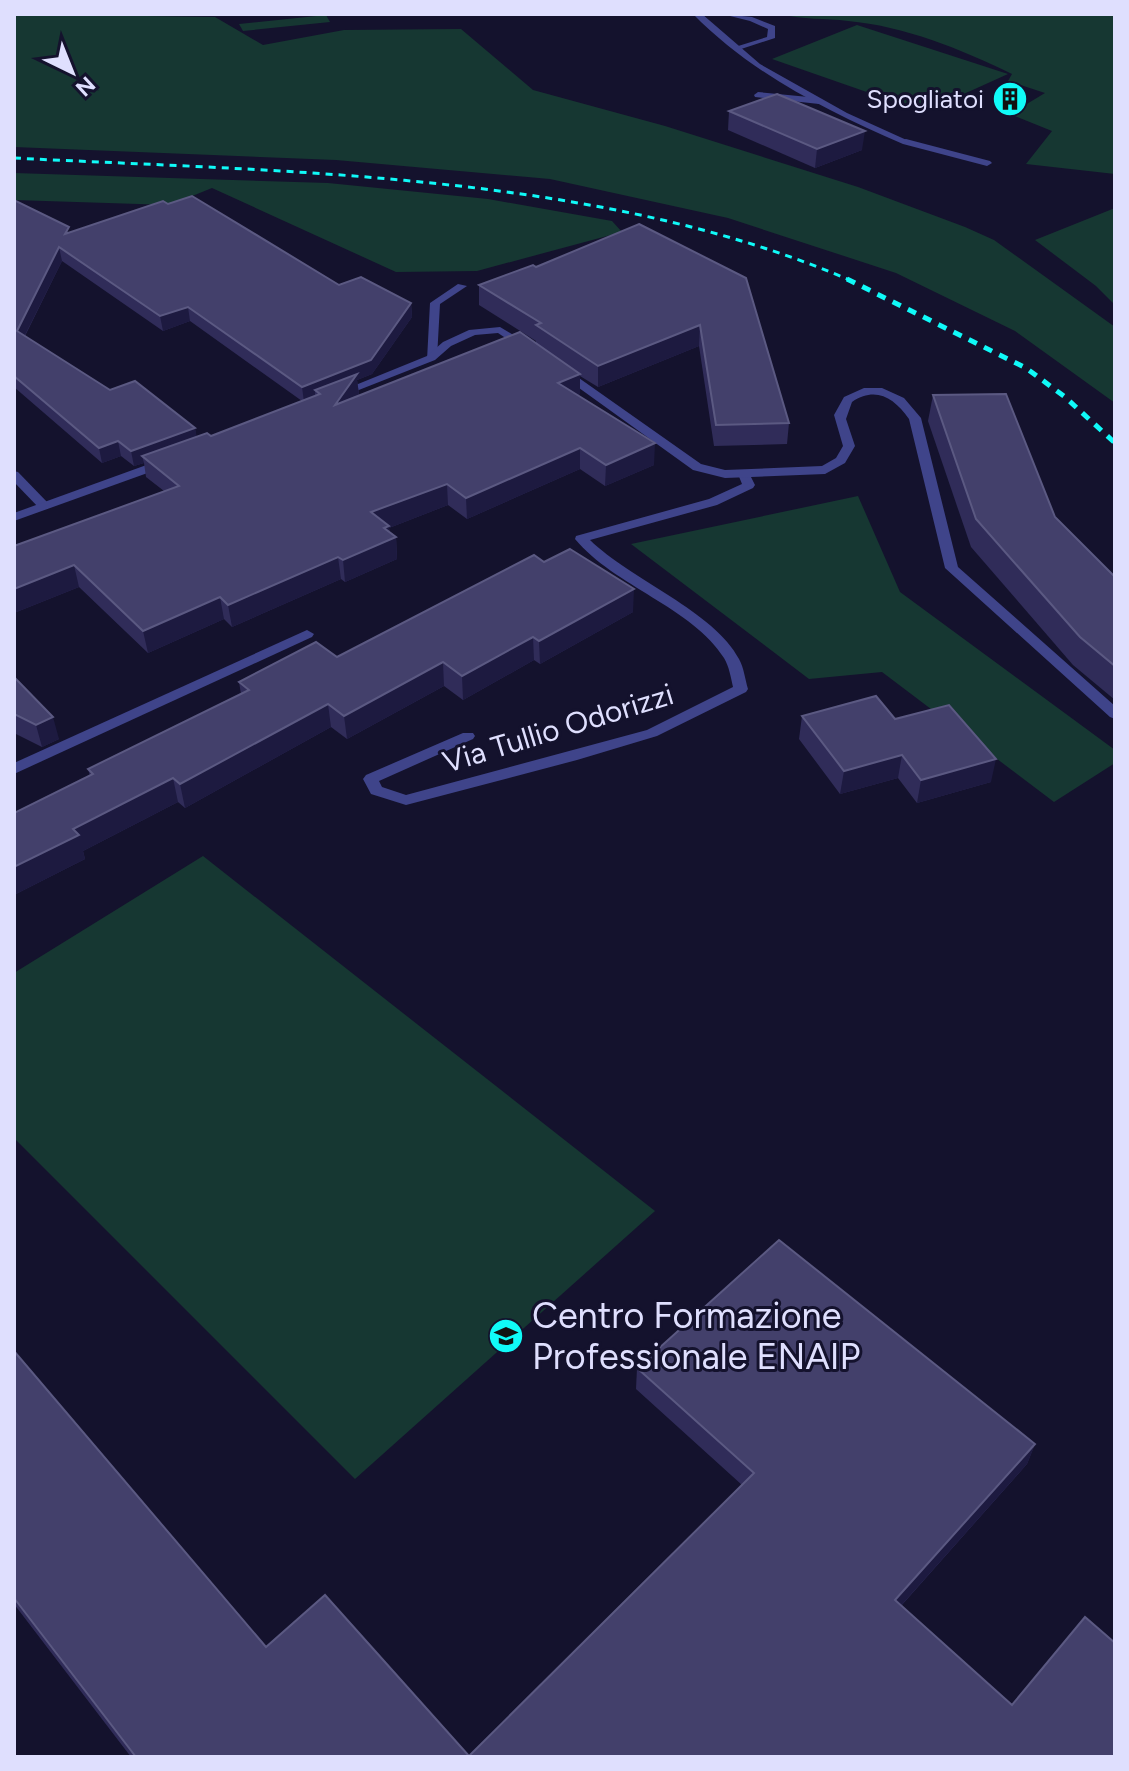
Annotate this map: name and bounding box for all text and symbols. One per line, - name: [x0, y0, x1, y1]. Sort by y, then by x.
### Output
- north arrow: [32, 32, 112, 112]
- text: N: [70, 71, 101, 102]
- building icon: Spogliatoi: [991, 80, 1029, 118]
- place label: Spogliatoi: [866, 83, 984, 115]
- street label: Via Tullio Odorizzi: [438, 675, 678, 781]
- place label: Centro Formazione Professionale ENAIP: [532, 1294, 860, 1378]
- school or university icon: Centro Formazione Professionale ENAIP: [487, 1317, 525, 1355]

